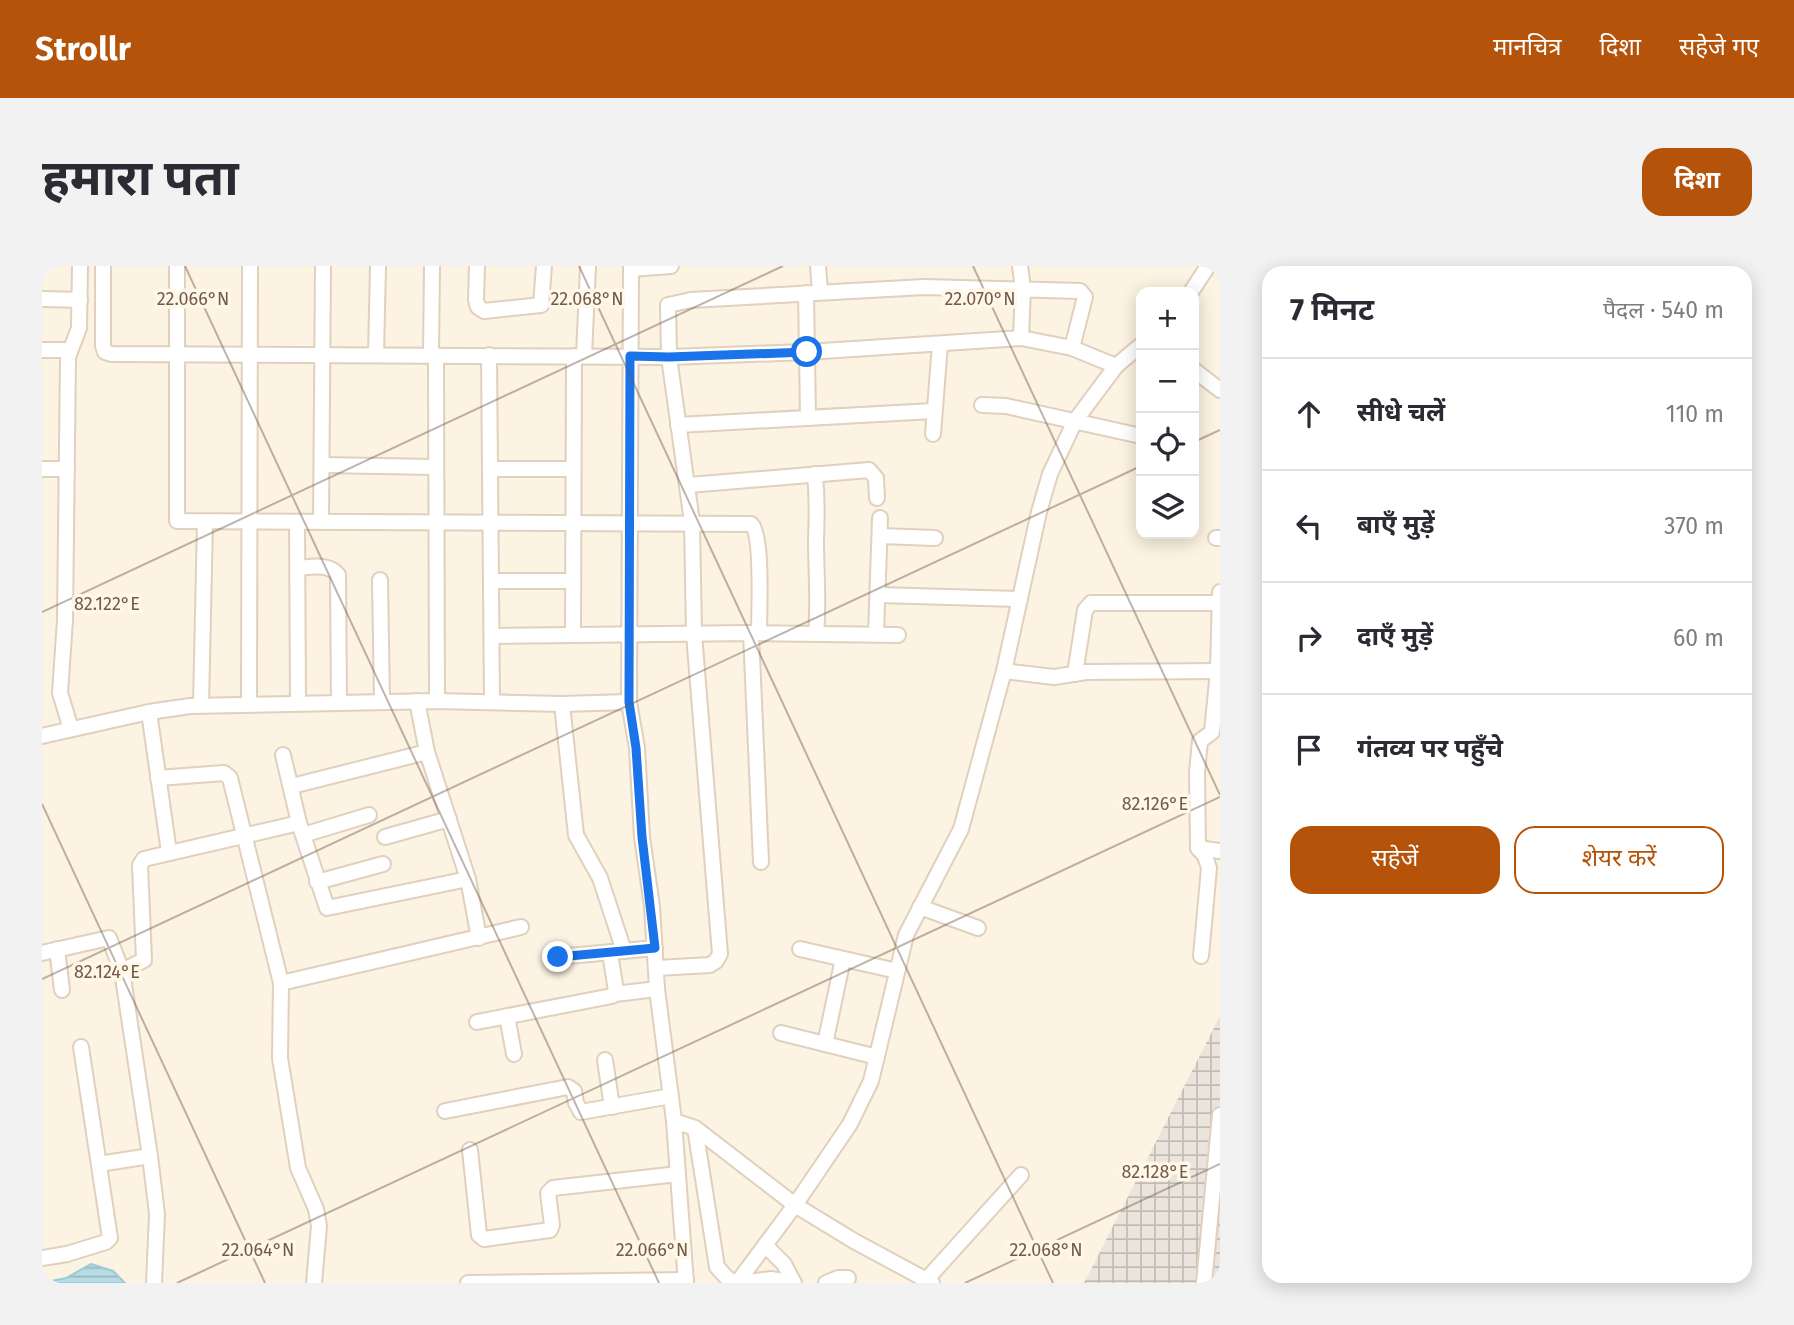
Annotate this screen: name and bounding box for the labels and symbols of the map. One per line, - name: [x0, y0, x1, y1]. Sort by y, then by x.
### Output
- text: 22.066°N: [157, 288, 229, 310]
- text: 22.068°N: [550, 288, 624, 310]
- text: 22.070°N: [944, 288, 1016, 310]
- route start: [791, 336, 822, 367]
- text: 82.122°E: [74, 593, 140, 615]
- text: 82.126°E: [1122, 793, 1188, 815]
- route end: [542, 941, 573, 972]
- text: 82.124°E: [74, 961, 140, 983]
- text: 82.128°E: [1122, 1161, 1188, 1183]
- text: 22.064°N: [222, 1239, 294, 1261]
- text: 22.066°N: [616, 1239, 688, 1261]
- text: 22.068°N: [1009, 1239, 1083, 1261]

